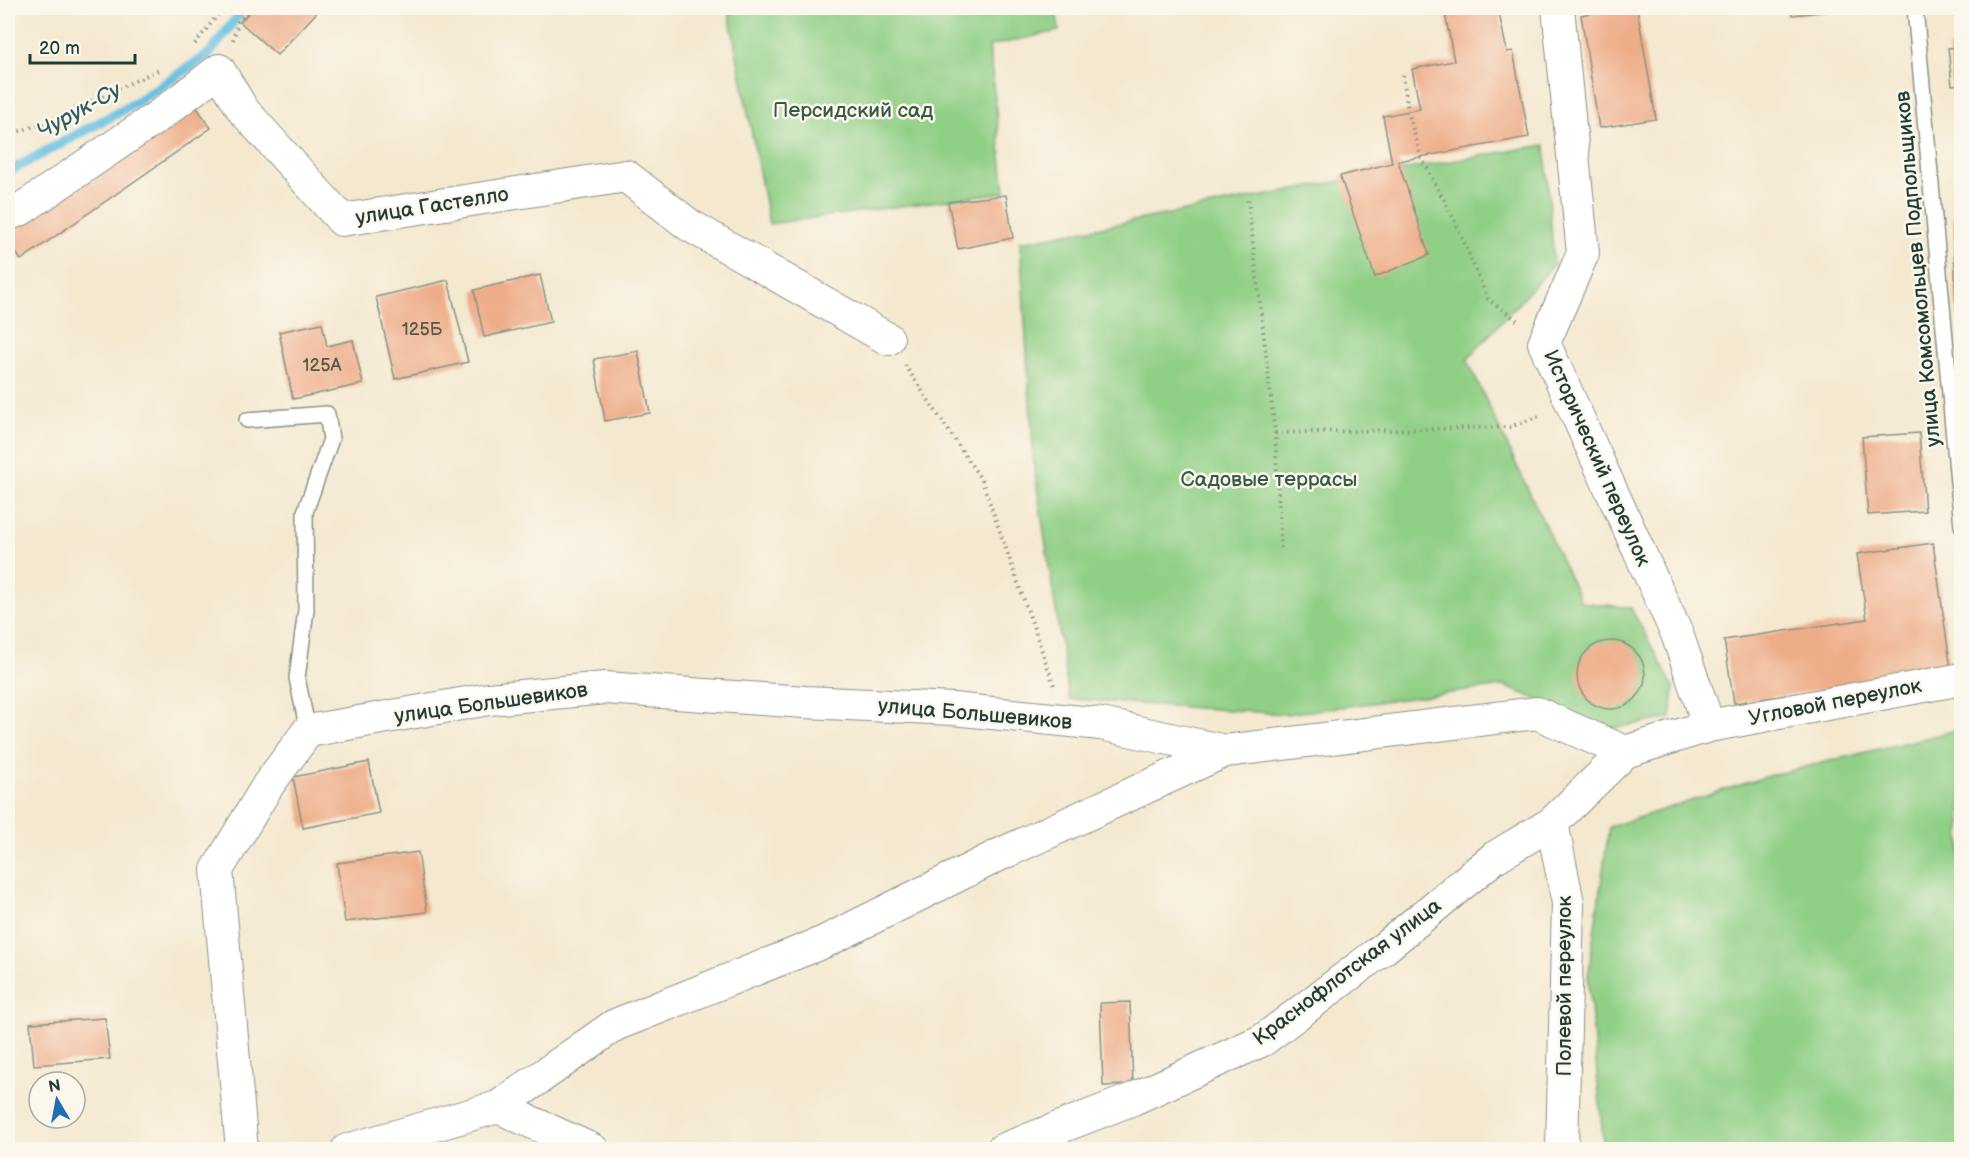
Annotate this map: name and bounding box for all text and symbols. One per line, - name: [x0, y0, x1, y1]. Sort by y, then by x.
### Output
- scale bar: [30, 27, 135, 65]
- text: 20 m: [39, 38, 80, 59]
- water label: Чурук-Су: [32, 76, 127, 145]
- street label: улица Комсомольцев Подпольщиков: [1890, 90, 1946, 448]
- park label: Персидский сад: [773, 98, 933, 123]
- street label: улица Гастелло: [354, 182, 510, 230]
- house number: 125Б: [402, 319, 443, 340]
- street label: Исторический переулок: [1538, 346, 1656, 570]
- house number: 125А: [303, 355, 341, 376]
- park label: Садовые террасы: [1181, 467, 1357, 492]
- street label: Угловой переулок: [1746, 673, 1924, 731]
- street label: улица Большевиков: [393, 677, 589, 729]
- street label: улица Большевиков: [877, 693, 1073, 735]
- street label: Краснофлотская улица: [1248, 893, 1446, 1051]
- street label: Полевой переулок: [1552, 896, 1577, 1076]
- north arrow: [27, 1070, 87, 1130]
- text: N: [47, 1076, 62, 1097]

